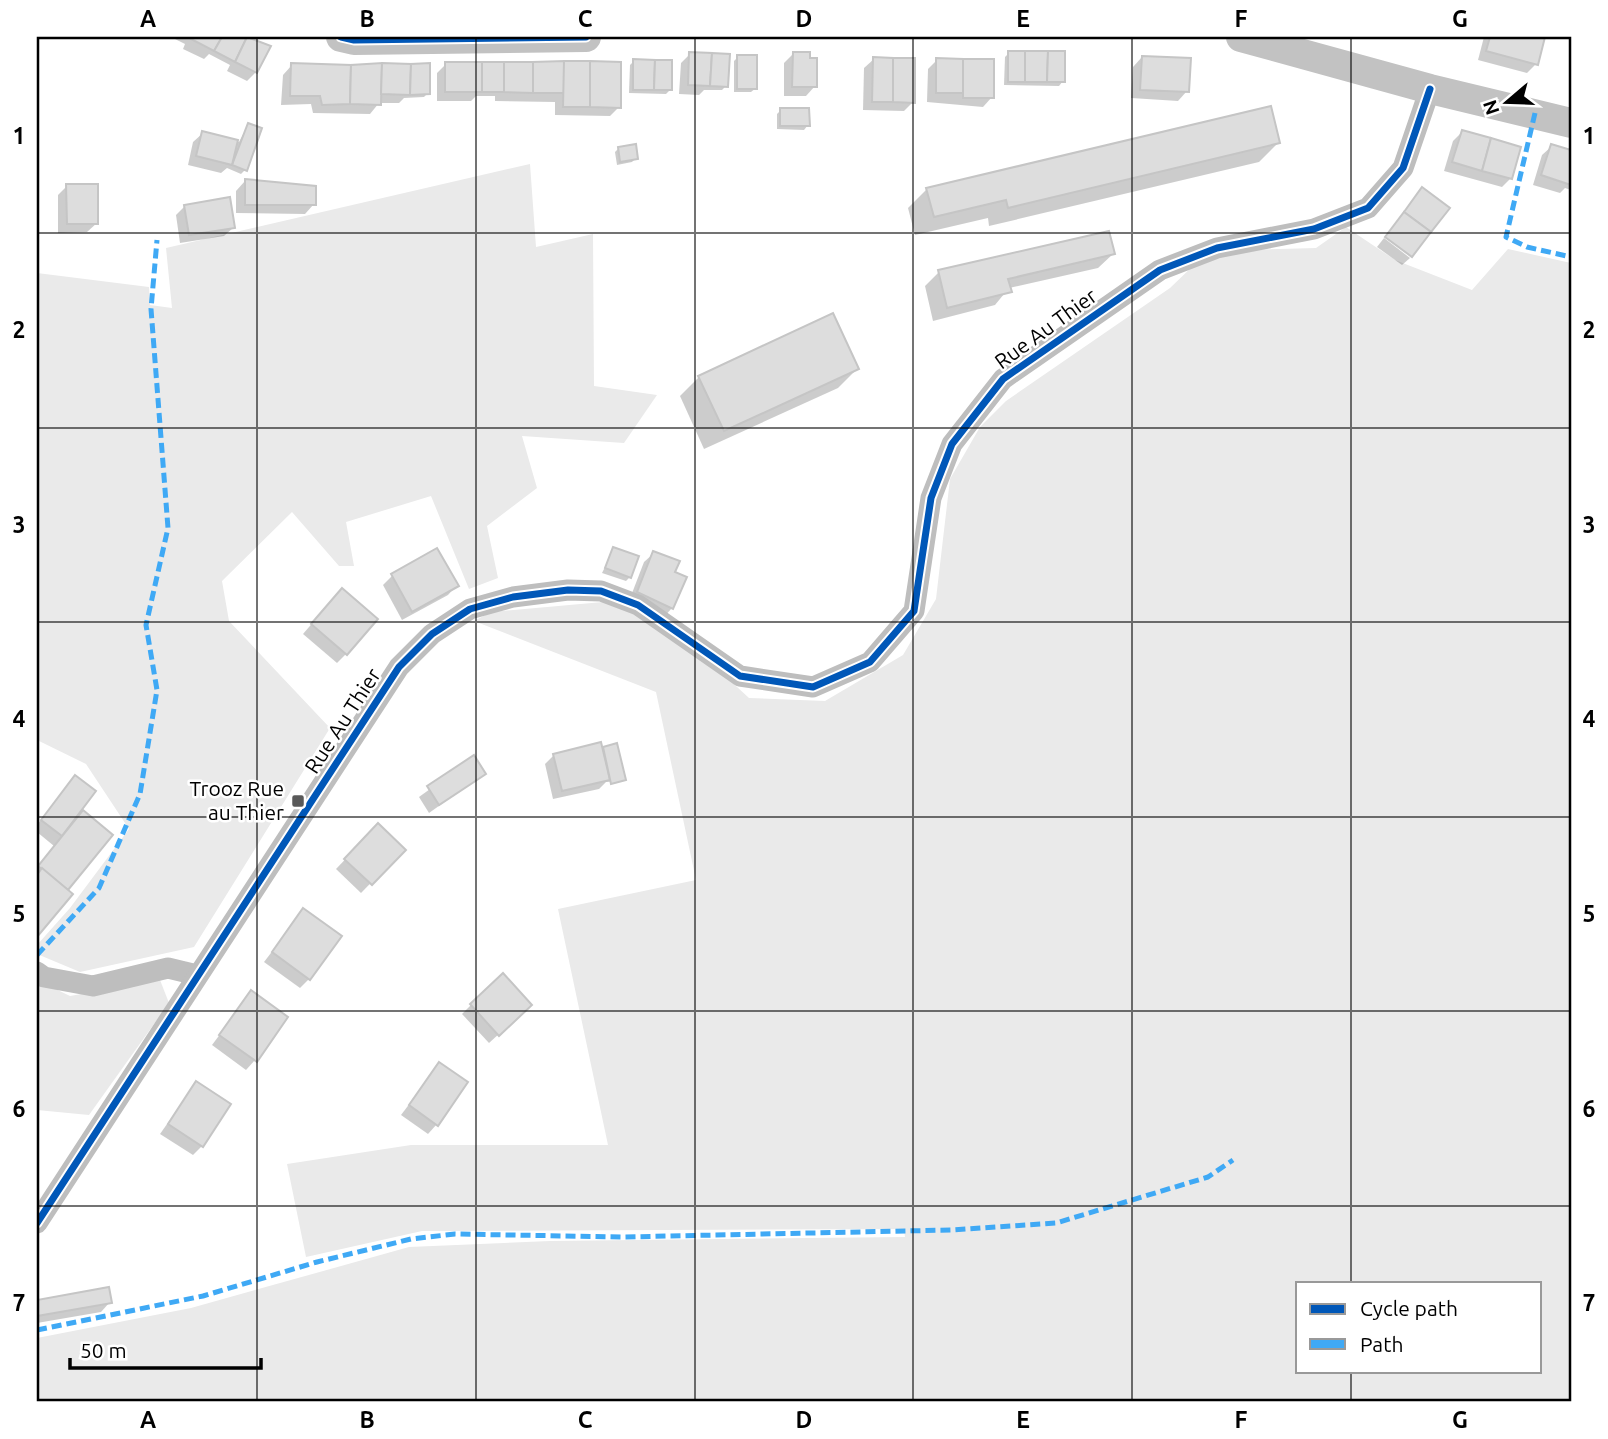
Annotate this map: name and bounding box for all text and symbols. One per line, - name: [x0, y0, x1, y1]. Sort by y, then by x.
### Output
- text: A: [140, 6, 156, 31]
- text: B: [359, 6, 375, 31]
- text: C: [578, 6, 593, 31]
- text: D: [796, 6, 812, 31]
- text: E: [1016, 6, 1030, 31]
- text: F: [1235, 6, 1248, 31]
- text: G: [1452, 6, 1468, 31]
- north arrow: [1472, 66, 1542, 136]
- text: N: [1478, 97, 1504, 118]
- text: 1: [13, 123, 25, 148]
- text: 1: [1583, 123, 1595, 148]
- street label: Rue Au Thier: [990, 283, 1101, 373]
- text: 2: [13, 317, 25, 342]
- text: 2: [1583, 317, 1595, 342]
- text: 3: [13, 512, 25, 537]
- text: 3: [1583, 512, 1595, 537]
- street label: Rue Au Thier: [299, 663, 385, 777]
- text: 4: [13, 706, 26, 731]
- text: 4: [1583, 706, 1596, 731]
- place label: Trooz Rue au Thier: [190, 776, 284, 824]
- marker: Trooz Rue au Thier: [290, 793, 306, 809]
- text: 5: [13, 901, 25, 926]
- text: 5: [1583, 901, 1595, 926]
- text: 6: [13, 1096, 26, 1121]
- text: 6: [1583, 1096, 1596, 1121]
- legend: [1296, 1282, 1542, 1372]
- text: 7: [13, 1290, 25, 1315]
- text: 7: [1583, 1290, 1595, 1315]
- text: Cycle path: [1360, 1296, 1458, 1320]
- scale bar: [70, 1327, 261, 1371]
- text: Path: [1360, 1332, 1403, 1356]
- text: 50 m: [80, 1338, 127, 1362]
- text: A: [140, 1407, 156, 1432]
- text: B: [359, 1407, 375, 1432]
- text: C: [578, 1407, 593, 1432]
- text: D: [796, 1407, 812, 1432]
- text: E: [1016, 1407, 1030, 1432]
- text: F: [1235, 1407, 1248, 1432]
- text: G: [1452, 1407, 1468, 1432]

